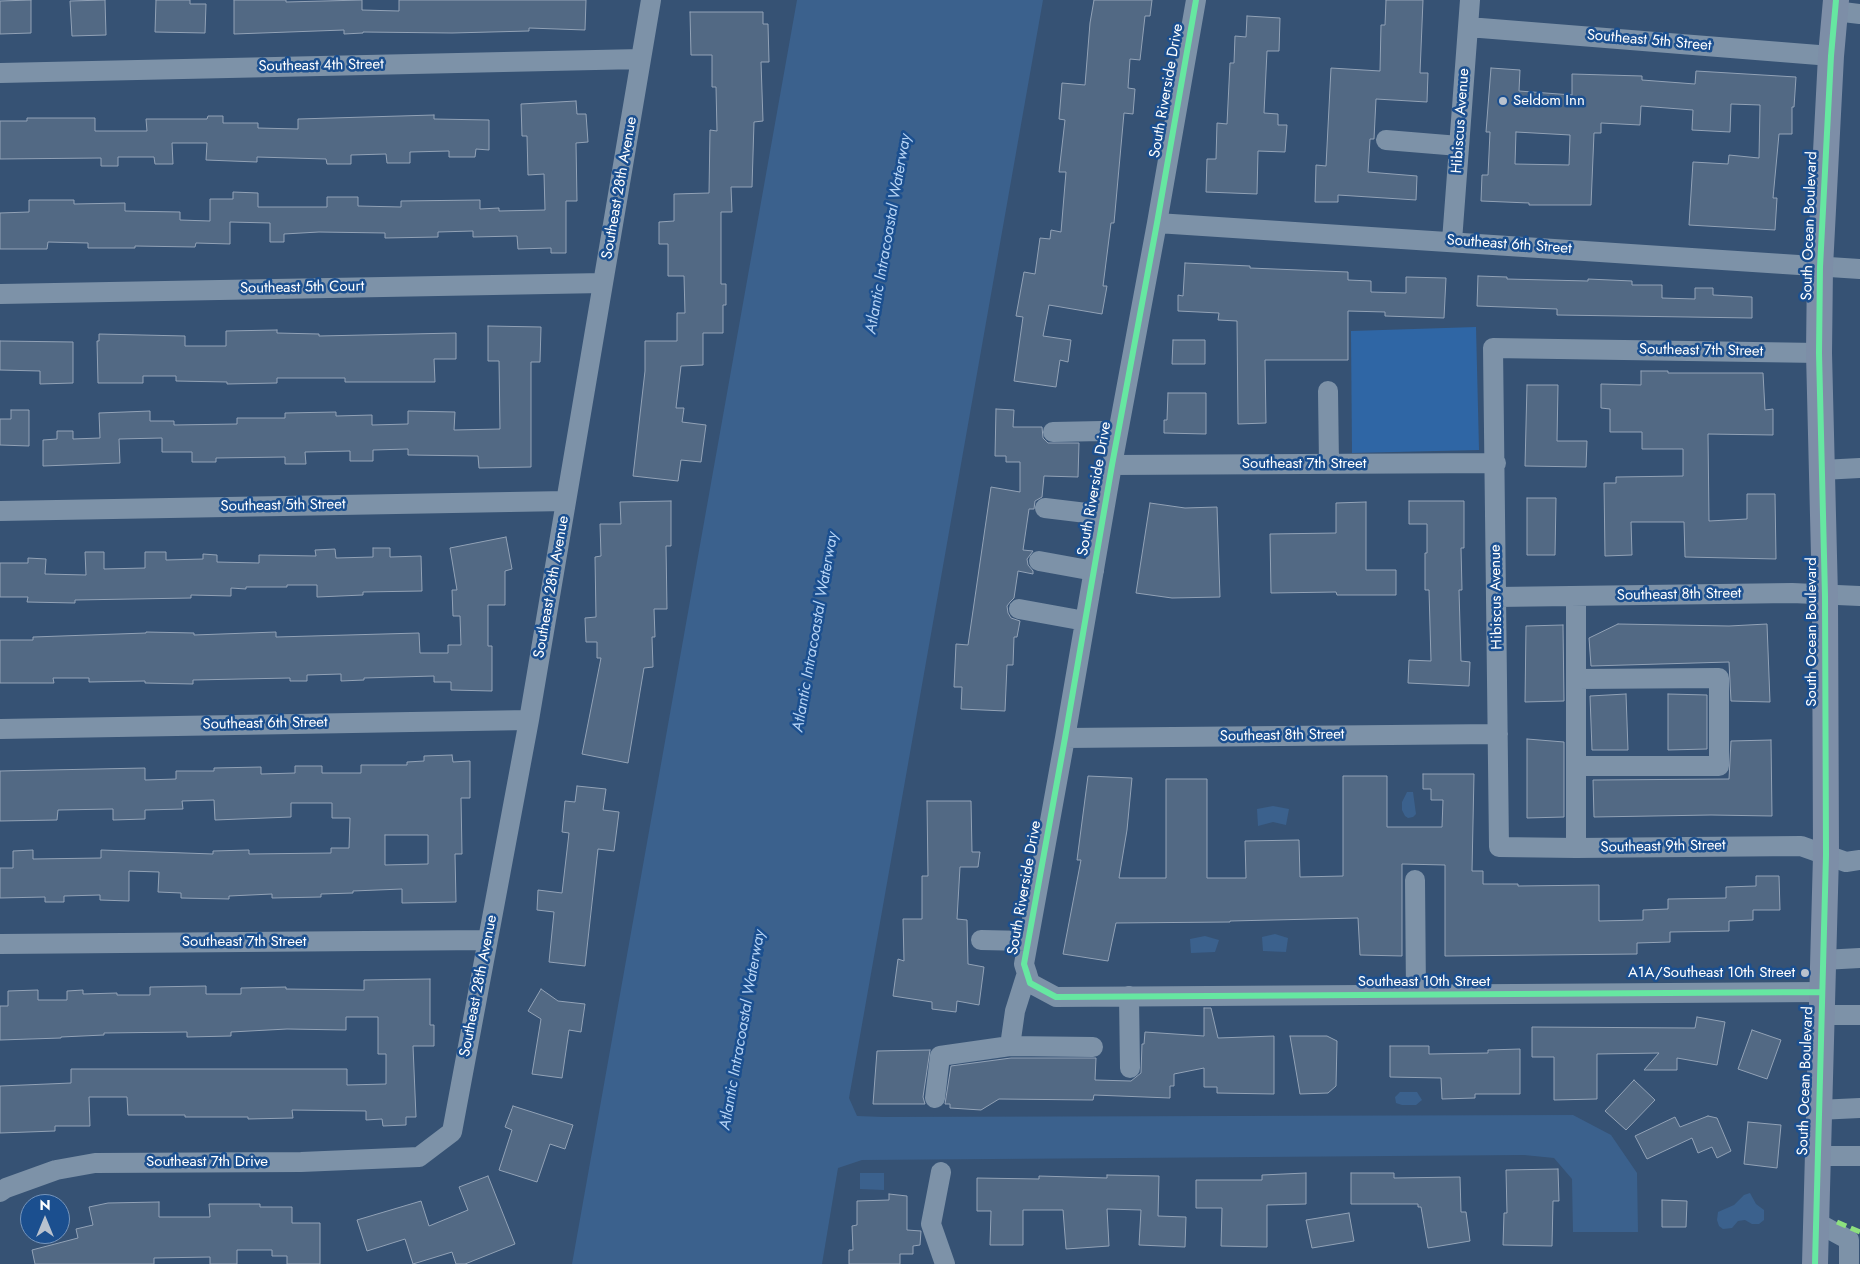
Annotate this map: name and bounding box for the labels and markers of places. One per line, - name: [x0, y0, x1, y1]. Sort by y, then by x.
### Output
- place label: Seldom Inn: [1513, 92, 1585, 110]
- marker: Seldom Inn: [1497, 95, 1509, 107]
- place label: A1A/Southeast 10th Street: [1628, 964, 1795, 982]
- marker: A1A/Southeast 10th Street: [1799, 967, 1811, 979]

